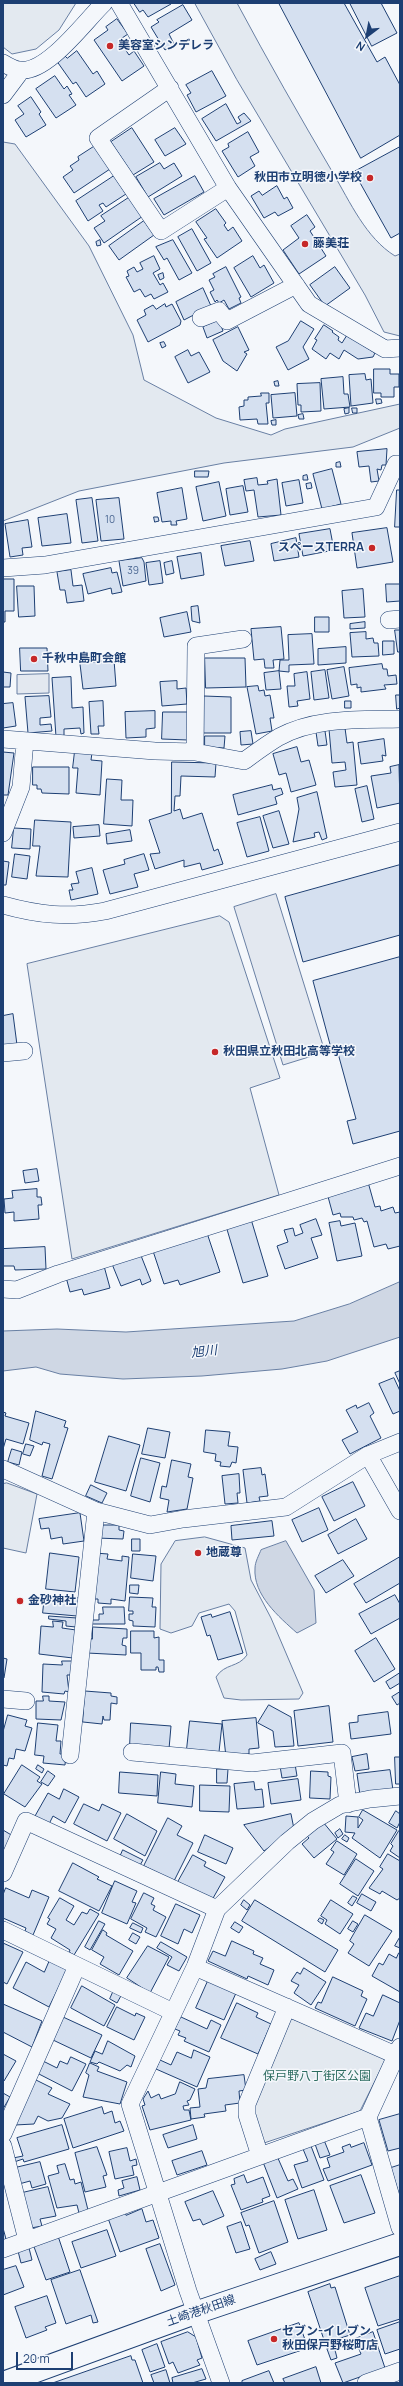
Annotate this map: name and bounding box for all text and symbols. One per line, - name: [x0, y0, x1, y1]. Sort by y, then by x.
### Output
- north arrow: [347, 16, 387, 56]
- text: N: [353, 38, 368, 55]
- place label: 美容室シンデレラ: [118, 39, 214, 53]
- marker: 美容室シンデレラ: [105, 41, 115, 51]
- place label: 秋田市立明徳小学校: [254, 171, 362, 185]
- marker: 秋田市立明徳小学校: [365, 173, 375, 183]
- place label: 藤美荘: [313, 237, 349, 251]
- marker: 藤美荘: [300, 239, 310, 249]
- house number: 10: [105, 514, 115, 526]
- place label: スペースTERRA: [278, 541, 364, 555]
- marker: スペースTERRA: [367, 543, 377, 553]
- house number: 39: [127, 565, 139, 577]
- place label: 千秋中島町会館: [42, 652, 126, 666]
- marker: 千秋中島町会館: [29, 654, 39, 664]
- place label: 秋田県立秋田北高等学校: [223, 1045, 355, 1059]
- marker: 秋田県立秋田北高等学校: [210, 1047, 220, 1057]
- water label: 旭川: [190, 1343, 218, 1361]
- place label: 地蔵尊: [206, 1546, 242, 1560]
- marker: 地蔵尊: [193, 1548, 203, 1558]
- place label: 金砂神社: [28, 1594, 76, 1608]
- marker: 金砂神社: [15, 1596, 25, 1606]
- park label: 保戸野八丁街区公園: [263, 2070, 371, 2084]
- street label: 土崎港秋田線: [165, 2292, 237, 2330]
- place label: セブン-イレブン 秋田保戸野桜町店: [282, 2325, 378, 2353]
- marker: セブン-イレブン 秋田保戸野桜町店: [269, 2334, 279, 2344]
- scale bar: [18, 2344, 75, 2370]
- text: 20 m: [23, 2350, 50, 2367]

